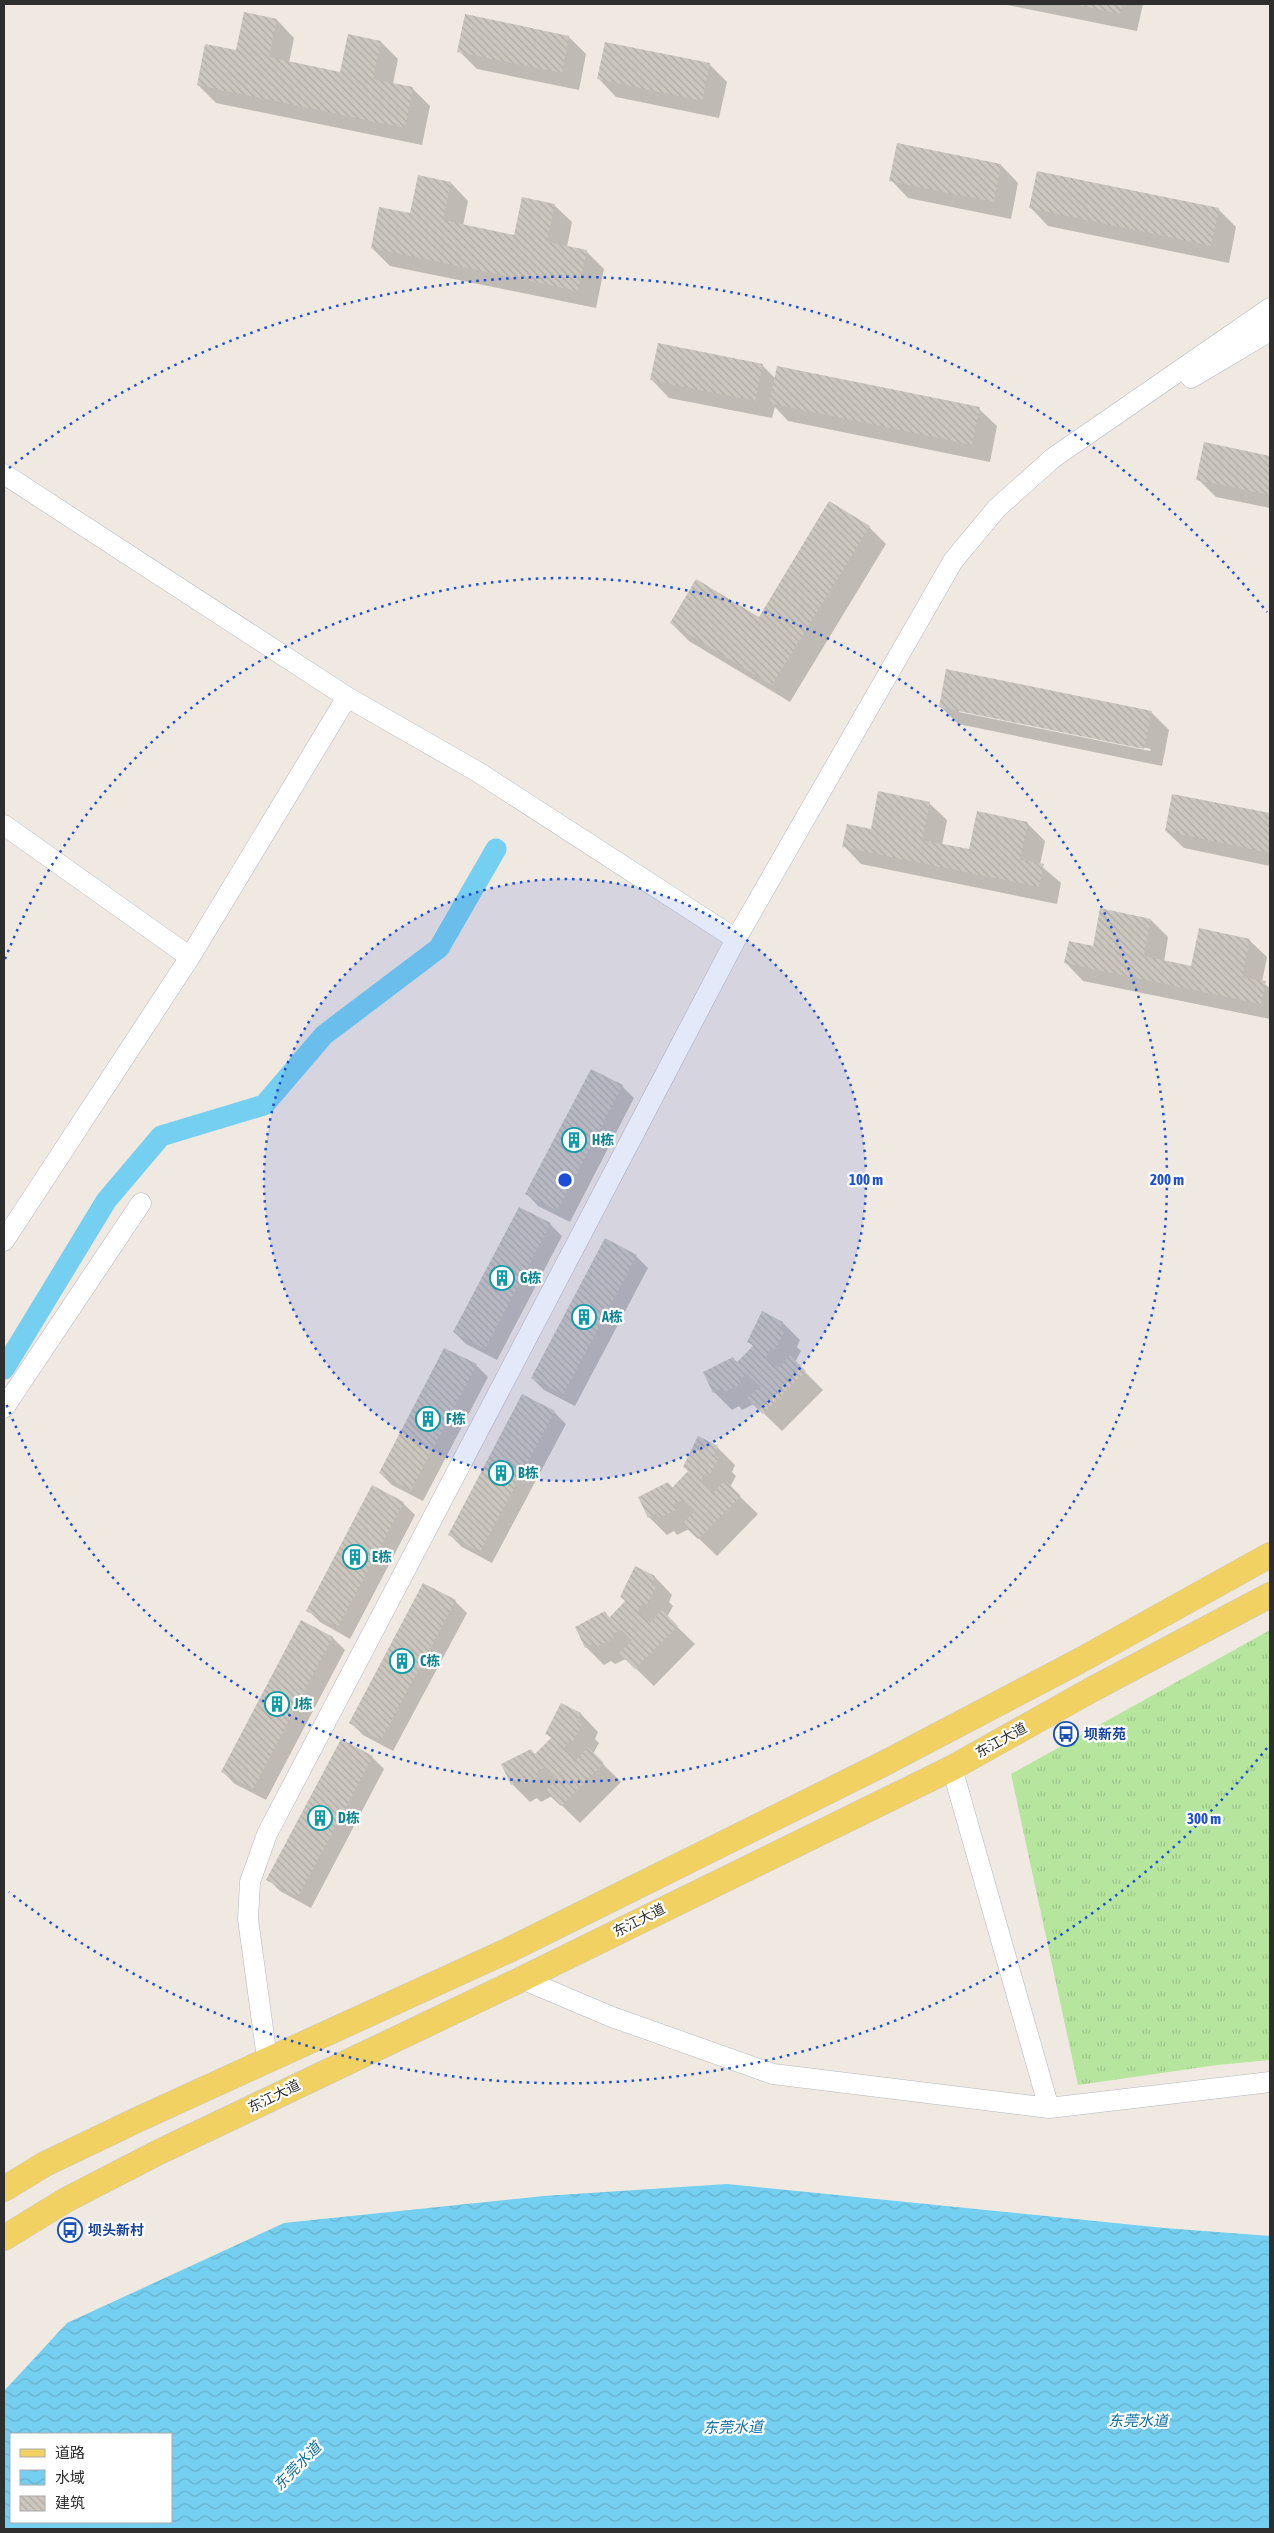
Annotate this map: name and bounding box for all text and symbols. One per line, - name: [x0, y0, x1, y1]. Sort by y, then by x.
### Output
- building icon: H栋: [561, 1127, 587, 1153]
- place label: H栋: [592, 1132, 614, 1148]
- centre of rings: [556, 1171, 574, 1189]
- text: 100 m: [849, 1171, 883, 1188]
- text: 200 m: [1150, 1171, 1184, 1188]
- building icon: G栋: [489, 1265, 515, 1291]
- place label: G栋: [520, 1270, 541, 1286]
- building icon: A栋: [571, 1304, 597, 1330]
- place label: A栋: [601, 1309, 623, 1325]
- building icon: F栋: [415, 1406, 441, 1432]
- place label: F栋: [446, 1411, 466, 1427]
- building icon: B栋: [488, 1460, 514, 1486]
- place label: B栋: [518, 1465, 539, 1481]
- building icon: E栋: [342, 1544, 368, 1570]
- place label: E栋: [372, 1549, 392, 1565]
- building icon: C栋: [389, 1648, 415, 1674]
- place label: C栋: [420, 1653, 440, 1669]
- building icon: J栋: [264, 1691, 290, 1717]
- place label: J栋: [293, 1696, 312, 1712]
- street label: 东江大道: [973, 1719, 1029, 1761]
- bus stop icon: 坝新苑: [1053, 1721, 1079, 1747]
- place label: 坝新苑: [1084, 1726, 1126, 1742]
- building icon: D栋: [307, 1805, 333, 1831]
- place label: D栋: [338, 1810, 360, 1826]
- text: 300 m: [1187, 1810, 1221, 1827]
- street label: 东江大道: [610, 1900, 668, 1940]
- street label: 东江大道: [245, 2077, 303, 2115]
- bus stop icon: 坝头新村: [57, 2217, 83, 2243]
- place label: 坝头新村: [88, 2222, 144, 2238]
- water label: 东莞水道: [1108, 2412, 1170, 2429]
- water label: 东莞水道: [703, 2418, 765, 2436]
- legend: [10, 2433, 172, 2523]
- water label: 东莞水道: [270, 2437, 325, 2493]
- text: 道路: [55, 2444, 85, 2461]
- text: 水域: [55, 2469, 85, 2486]
- text: 建筑: [55, 2494, 85, 2511]

